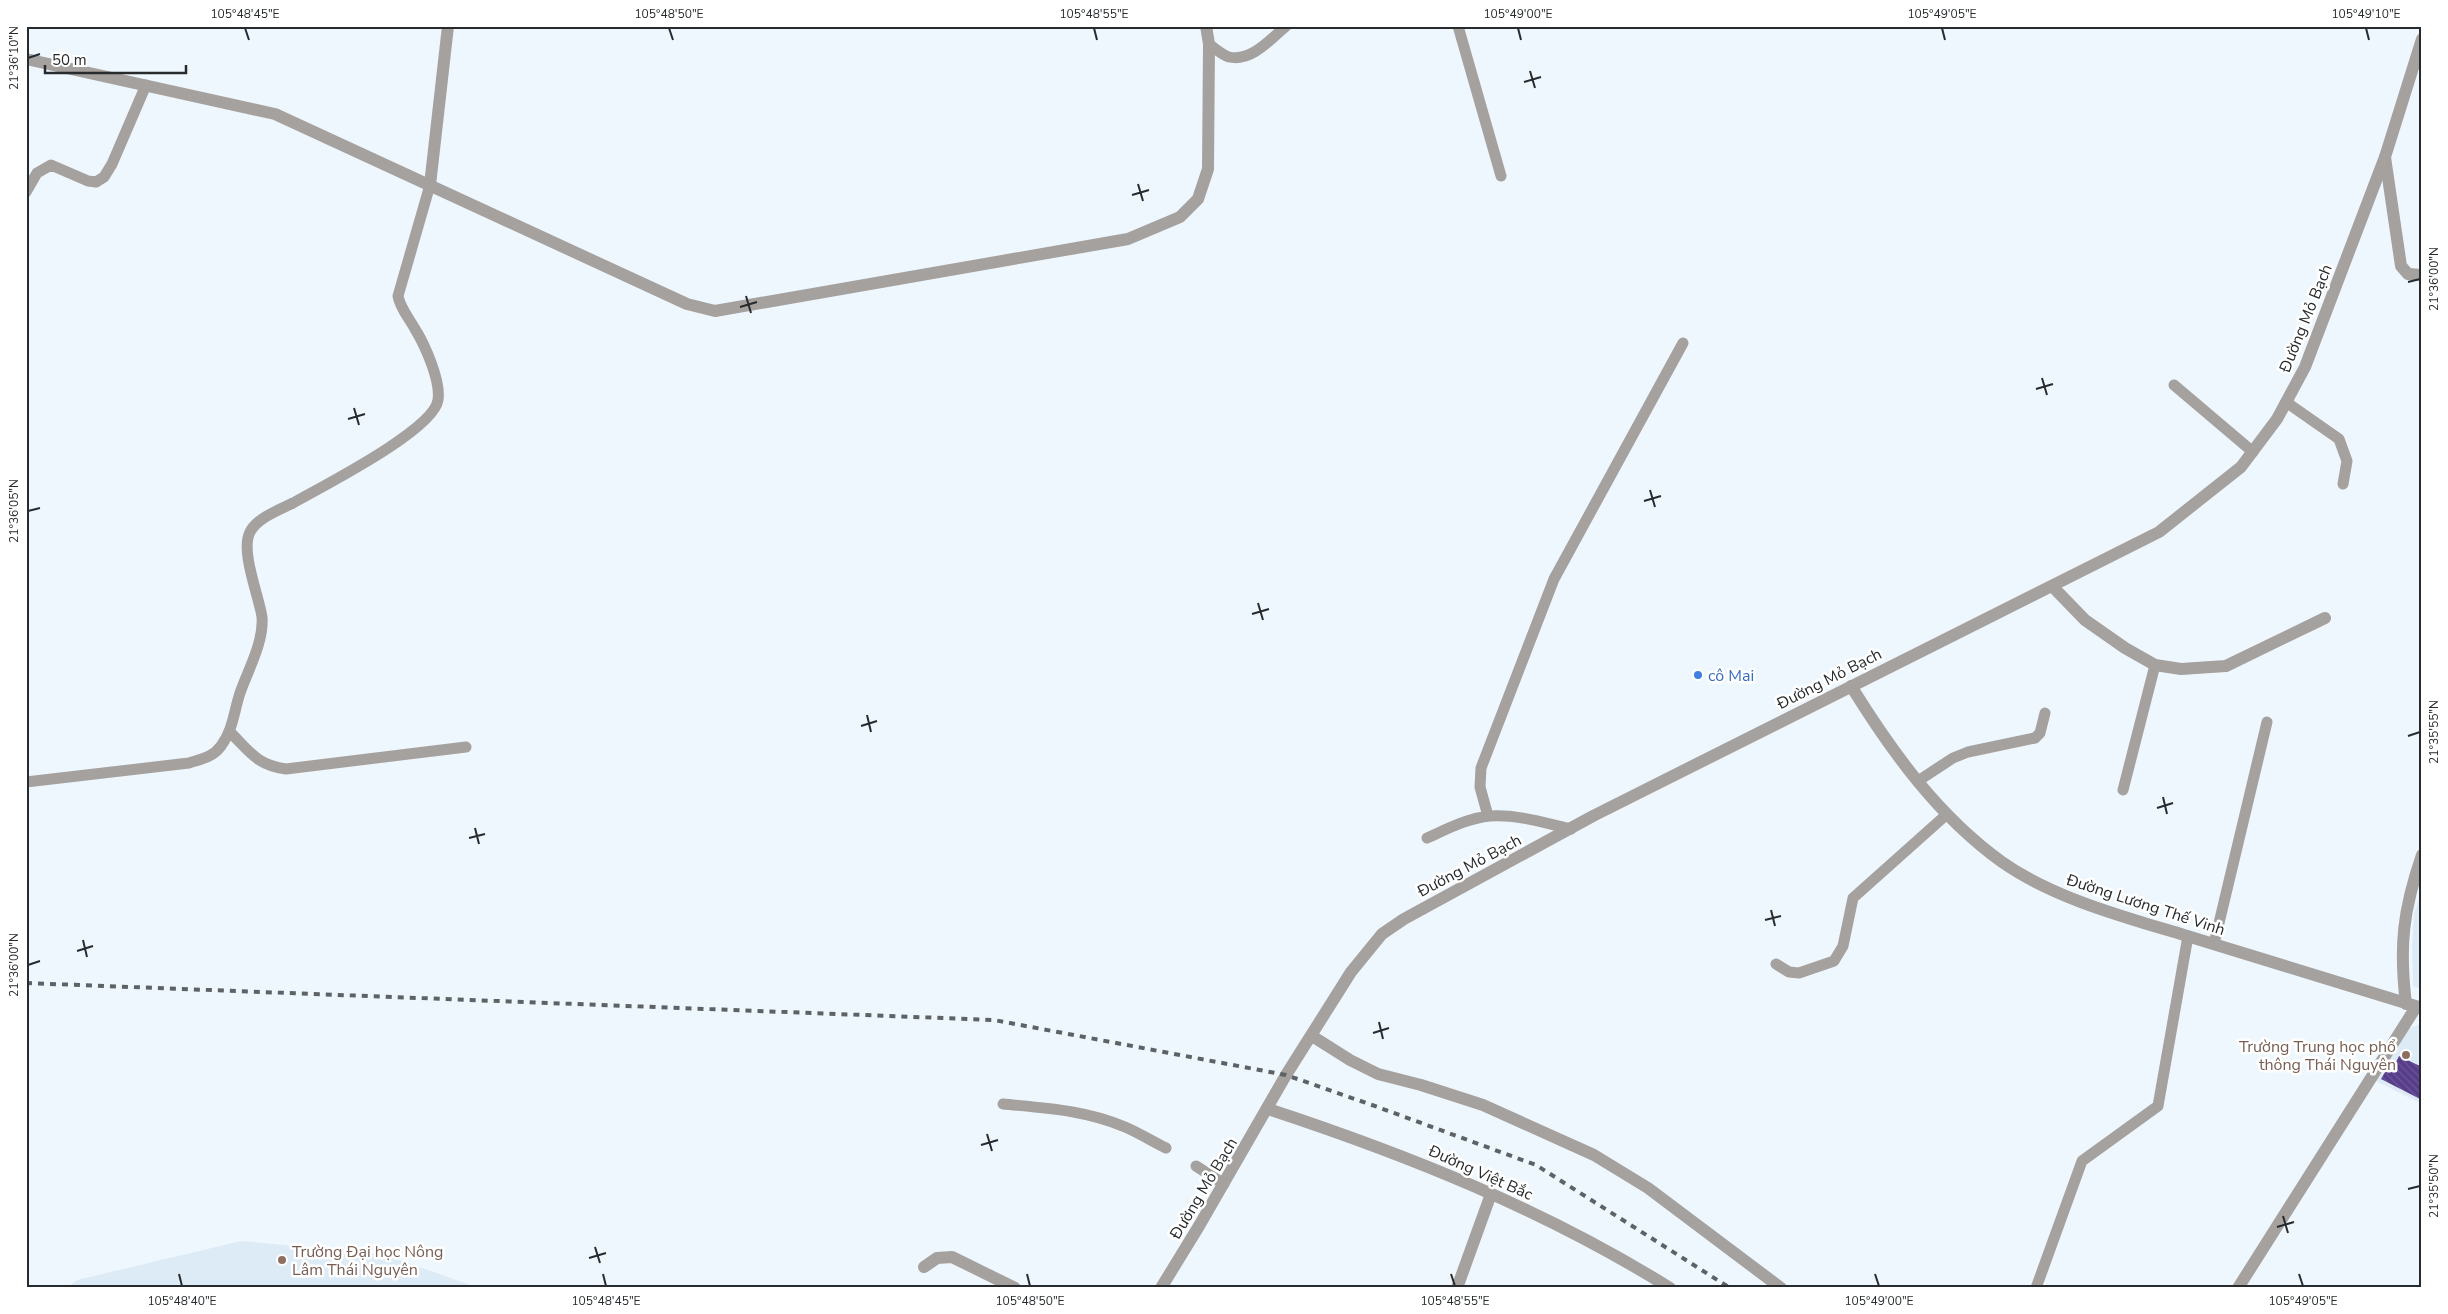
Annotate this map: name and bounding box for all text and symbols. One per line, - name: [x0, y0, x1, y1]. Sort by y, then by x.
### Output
- text: 105°48'45"E: [210, 6, 280, 22]
- text: 105°48'50"E: [634, 6, 704, 22]
- text: 105°48'55"E: [1059, 6, 1129, 22]
- text: 105°49'00"E: [1483, 6, 1553, 22]
- text: 105°49'05"E: [1907, 6, 1977, 22]
- text: 105°49'10"E: [2331, 6, 2401, 22]
- text: 21°36'10"N: [6, 26, 22, 90]
- scale bar: [45, 42, 186, 74]
- text: 50 m: [52, 50, 87, 70]
- text: 21°36'00"N: [2426, 247, 2442, 311]
- street label: Đường Mỏ Bạch: [2274, 261, 2338, 377]
- text: 21°36'05"N: [6, 479, 22, 543]
- street label: Đường Mỏ Bạch: [1772, 643, 1886, 715]
- place label: cô Mai: [1708, 665, 1754, 687]
- marker: cô Mai: [1692, 669, 1704, 681]
- text: 21°35'55"N: [2426, 700, 2442, 764]
- street label: Đường Mỏ Bạch: [1413, 829, 1525, 903]
- street label: Đường Lương Thế Vinh: [2063, 869, 2228, 941]
- text: 21°36'00"N: [6, 933, 22, 997]
- place label: Trường Trung học phổ thông Thái Nguyên: [2239, 1036, 2396, 1076]
- marker: Trường Trung học phổ thông Thái Nguyên: [2400, 1049, 2412, 1061]
- street label: Đường Mỏ Bạch: [1164, 1134, 1243, 1244]
- street label: Đường Việt Bắc: [1424, 1140, 1537, 1206]
- text: 21°35'50"N: [2426, 1154, 2442, 1218]
- place label: Trường Đại học Nông Lâm Thái Nguyên: [292, 1241, 443, 1281]
- marker: Trường Đại học Nông Lâm Thái Nguyên: [276, 1254, 288, 1266]
- text: 105°48'40"E: [147, 1293, 217, 1309]
- text: 105°48'45"E: [571, 1293, 641, 1309]
- text: 105°48'50"E: [995, 1293, 1065, 1309]
- text: 105°48'55"E: [1420, 1293, 1490, 1309]
- text: 105°49'00"E: [1844, 1293, 1914, 1309]
- text: 105°49'05"E: [2268, 1293, 2338, 1309]

